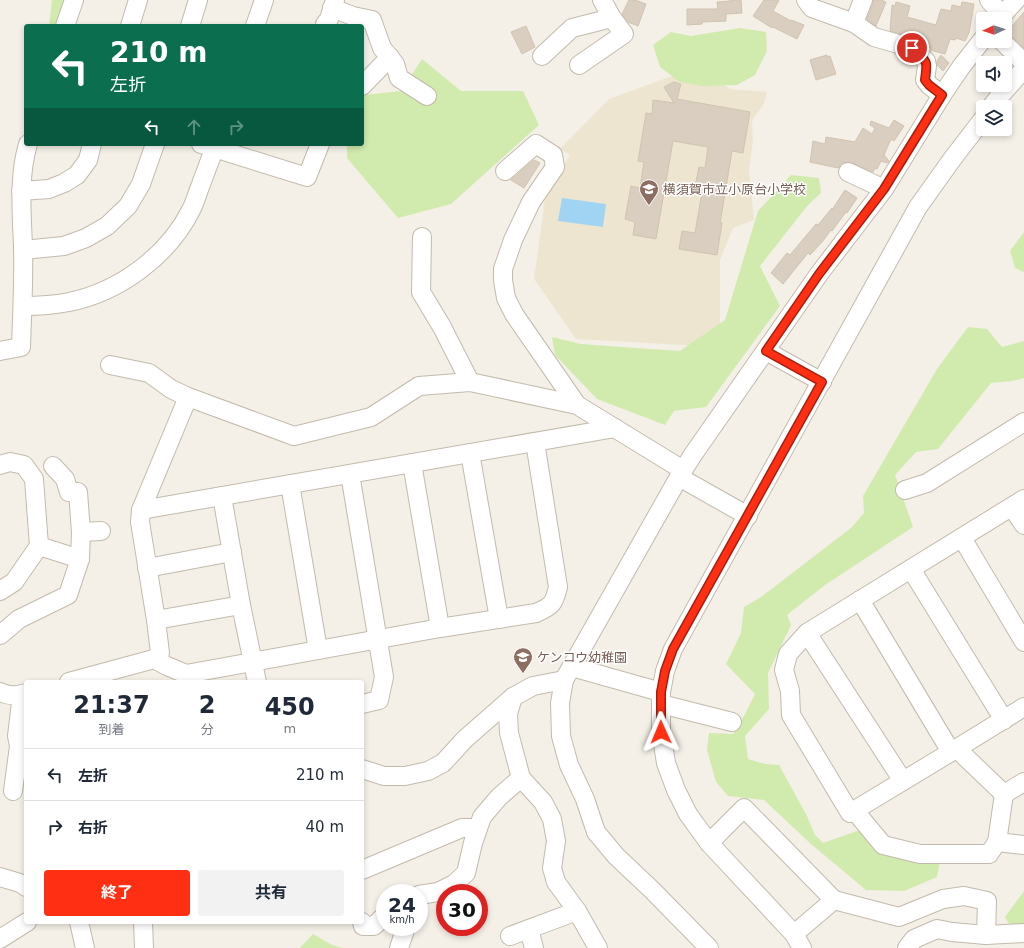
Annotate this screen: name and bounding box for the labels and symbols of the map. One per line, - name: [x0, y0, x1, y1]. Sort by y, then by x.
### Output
- north arrow: [976, 12, 1012, 48]
- pin: [895, 31, 929, 65]
- school or university icon: 横須賀市立小原台小学校: [638, 178, 660, 206]
- place label: 横須賀市立小原台小学校: [663, 182, 806, 197]
- school or university icon: ケンコウ幼稚園: [512, 646, 534, 674]
- place label: ケンコウ幼稚園: [537, 650, 627, 665]
- position arrow: [640, 711, 682, 753]
- speed limit sign: 30: [436, 884, 488, 936]

